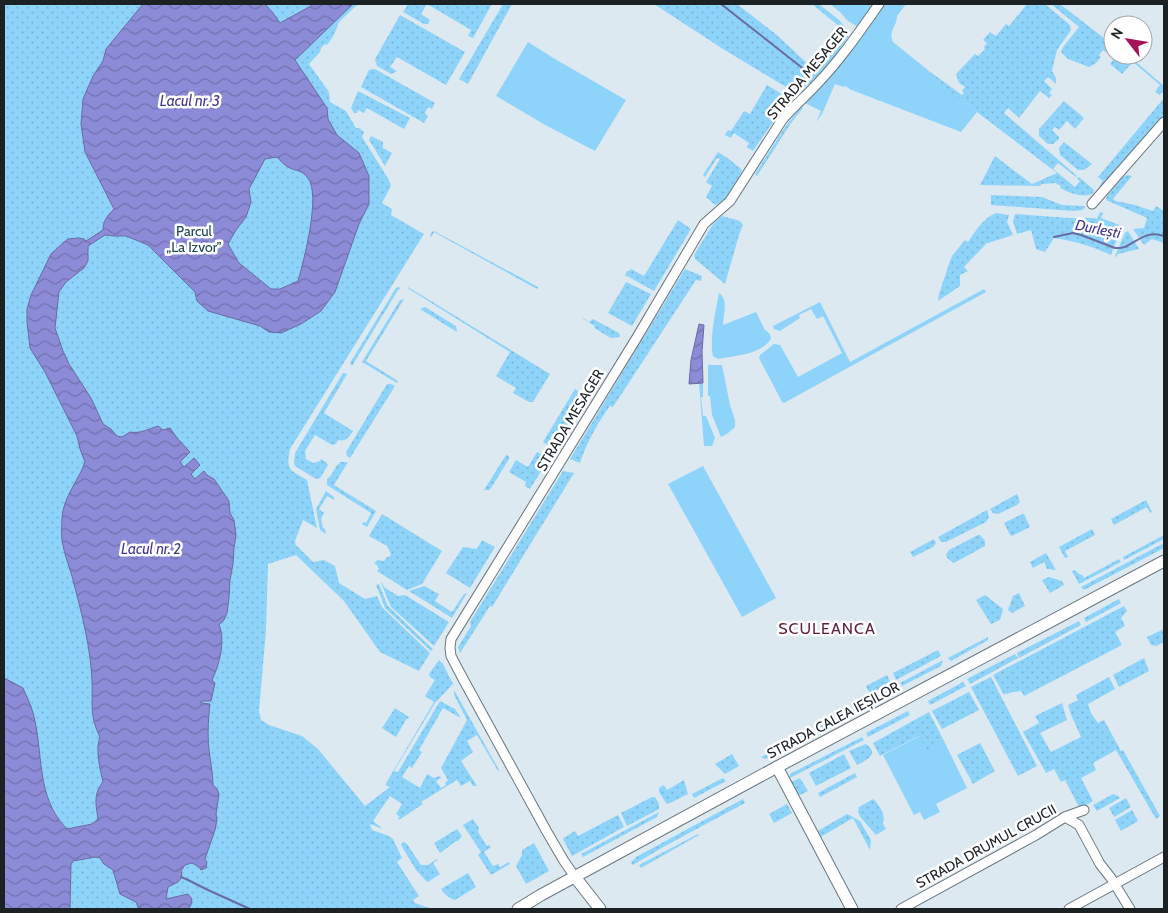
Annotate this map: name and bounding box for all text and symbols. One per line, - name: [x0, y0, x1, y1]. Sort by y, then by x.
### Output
- north arrow: [1103, 15, 1153, 65]
- street label: STRADA MESAGER: [763, 22, 851, 123]
- text: N: [1107, 24, 1127, 42]
- water label: Lacul nr. 3: [160, 92, 220, 110]
- water label: Durlești: [1074, 216, 1123, 242]
- park label: Parcul „La Izvor”: [166, 222, 222, 256]
- street label: STRADA MESAGER: [532, 365, 608, 474]
- water label: Lacul nr. 2: [121, 540, 181, 558]
- district label: SCULEANCA: [778, 619, 876, 638]
- street label: STRADA CALEA IEȘILOR: [764, 677, 903, 763]
- street label: STRADA DRUMUL CRUCII: [913, 800, 1059, 892]

